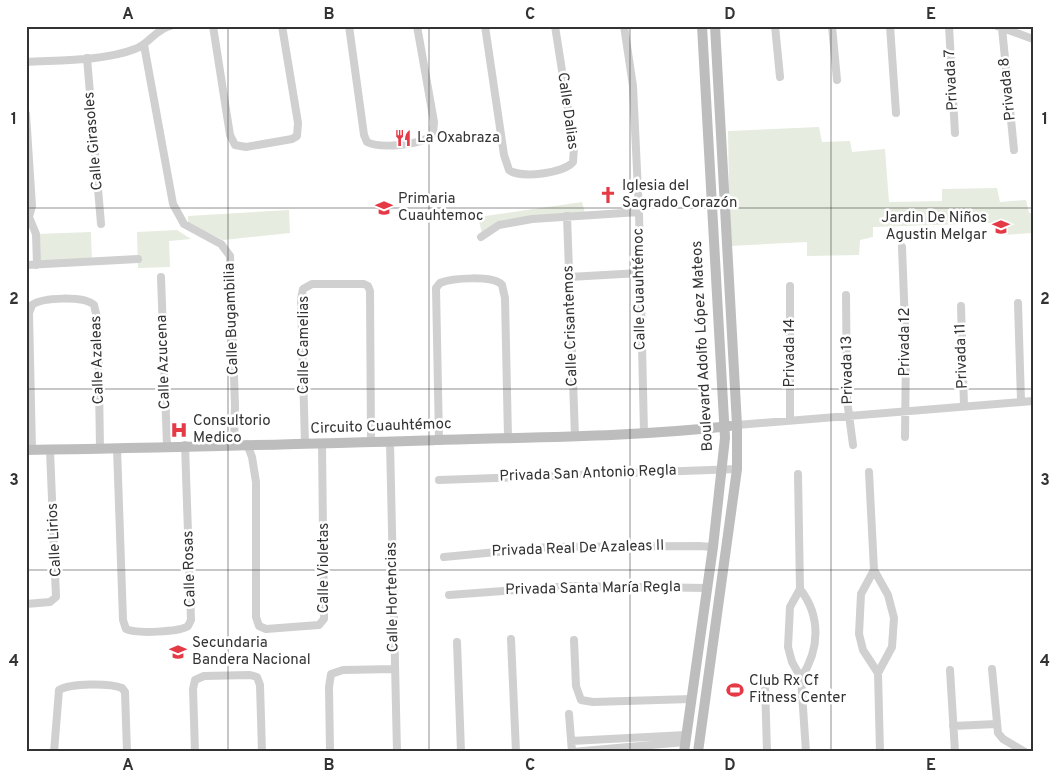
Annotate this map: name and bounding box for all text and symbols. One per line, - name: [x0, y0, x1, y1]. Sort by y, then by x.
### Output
- text: A: [122, 5, 134, 25]
- text: B: [323, 5, 335, 25]
- text: C: [525, 5, 535, 25]
- text: D: [724, 5, 736, 25]
- text: E: [926, 5, 936, 25]
- street label: Privada 7: [941, 49, 963, 111]
- street label: Privada 8: [995, 56, 1021, 122]
- street label: Calle Dalias: [552, 71, 582, 151]
- street label: Calle Girasoles: [80, 91, 108, 191]
- text: 1: [11, 110, 17, 130]
- text: 1: [1042, 110, 1048, 130]
- restaurant icon: La Oxabraza: [393, 128, 413, 148]
- place label: La Oxabraza: [417, 129, 500, 148]
- place label: Iglesia del Sagrado Corazón: [622, 177, 737, 213]
- church icon: Iglesia del Sagrado Corazón: [598, 185, 618, 205]
- place label: Primaria Cuauhtemoc: [398, 190, 484, 226]
- school or university icon: Primaria Cuauhtemoc: [374, 198, 394, 218]
- place label: Jardin De Niños Agustin Melgar: [881, 209, 987, 245]
- school or university icon: Jardin De Niños Agustin Melgar: [991, 217, 1011, 237]
- street label: Calle Cuauhtémoc: [629, 228, 651, 350]
- street label: Boulevard Adolfo López Mateos: [688, 240, 718, 452]
- street label: Calle Bugambilia: [221, 262, 243, 376]
- street label: Calle Crisantemos: [559, 265, 583, 387]
- text: 2: [9, 290, 19, 310]
- text: 2: [1040, 290, 1050, 310]
- street label: Calle Camelias: [295, 296, 314, 394]
- street label: Privada 12: [896, 307, 915, 377]
- street label: Calle Azucena: [153, 314, 175, 410]
- street label: Calle Azaleas: [87, 315, 109, 405]
- street label: Privada 14: [781, 319, 800, 387]
- street label: Privada 11: [951, 323, 973, 389]
- street label: Privada 13: [838, 335, 858, 405]
- place label: Consultorio Medico: [193, 412, 271, 448]
- street label: Circuito Cuauhtémoc: [310, 415, 452, 439]
- hospital icon: Consultorio Medico: [169, 420, 189, 440]
- street label: Privada San Antonio Regla: [499, 461, 677, 487]
- text: 3: [9, 471, 19, 491]
- text: 3: [1040, 471, 1050, 491]
- street label: Calle Lirios: [44, 503, 66, 577]
- street label: Calle Violetas: [315, 523, 334, 613]
- street label: Calle Rosas: [179, 530, 201, 608]
- street label: Privada Real De Azaleas II: [491, 536, 665, 562]
- street label: Calle Hortencias: [383, 542, 403, 652]
- street label: Privada Santa María Regla: [505, 578, 681, 600]
- place label: Secundaria Bandera Nacional: [192, 634, 311, 670]
- school or university icon: Secundaria Bandera Nacional: [168, 642, 188, 662]
- text: 4: [9, 652, 19, 672]
- text: 4: [1040, 652, 1050, 672]
- place label: Club Rx Cf Fitness Center: [749, 672, 846, 708]
- sports icon: Club Rx Cf Fitness Center: [725, 680, 745, 700]
- text: A: [122, 756, 134, 776]
- text: B: [323, 756, 335, 776]
- text: C: [525, 756, 535, 776]
- text: D: [724, 756, 736, 776]
- text: E: [926, 756, 936, 776]

